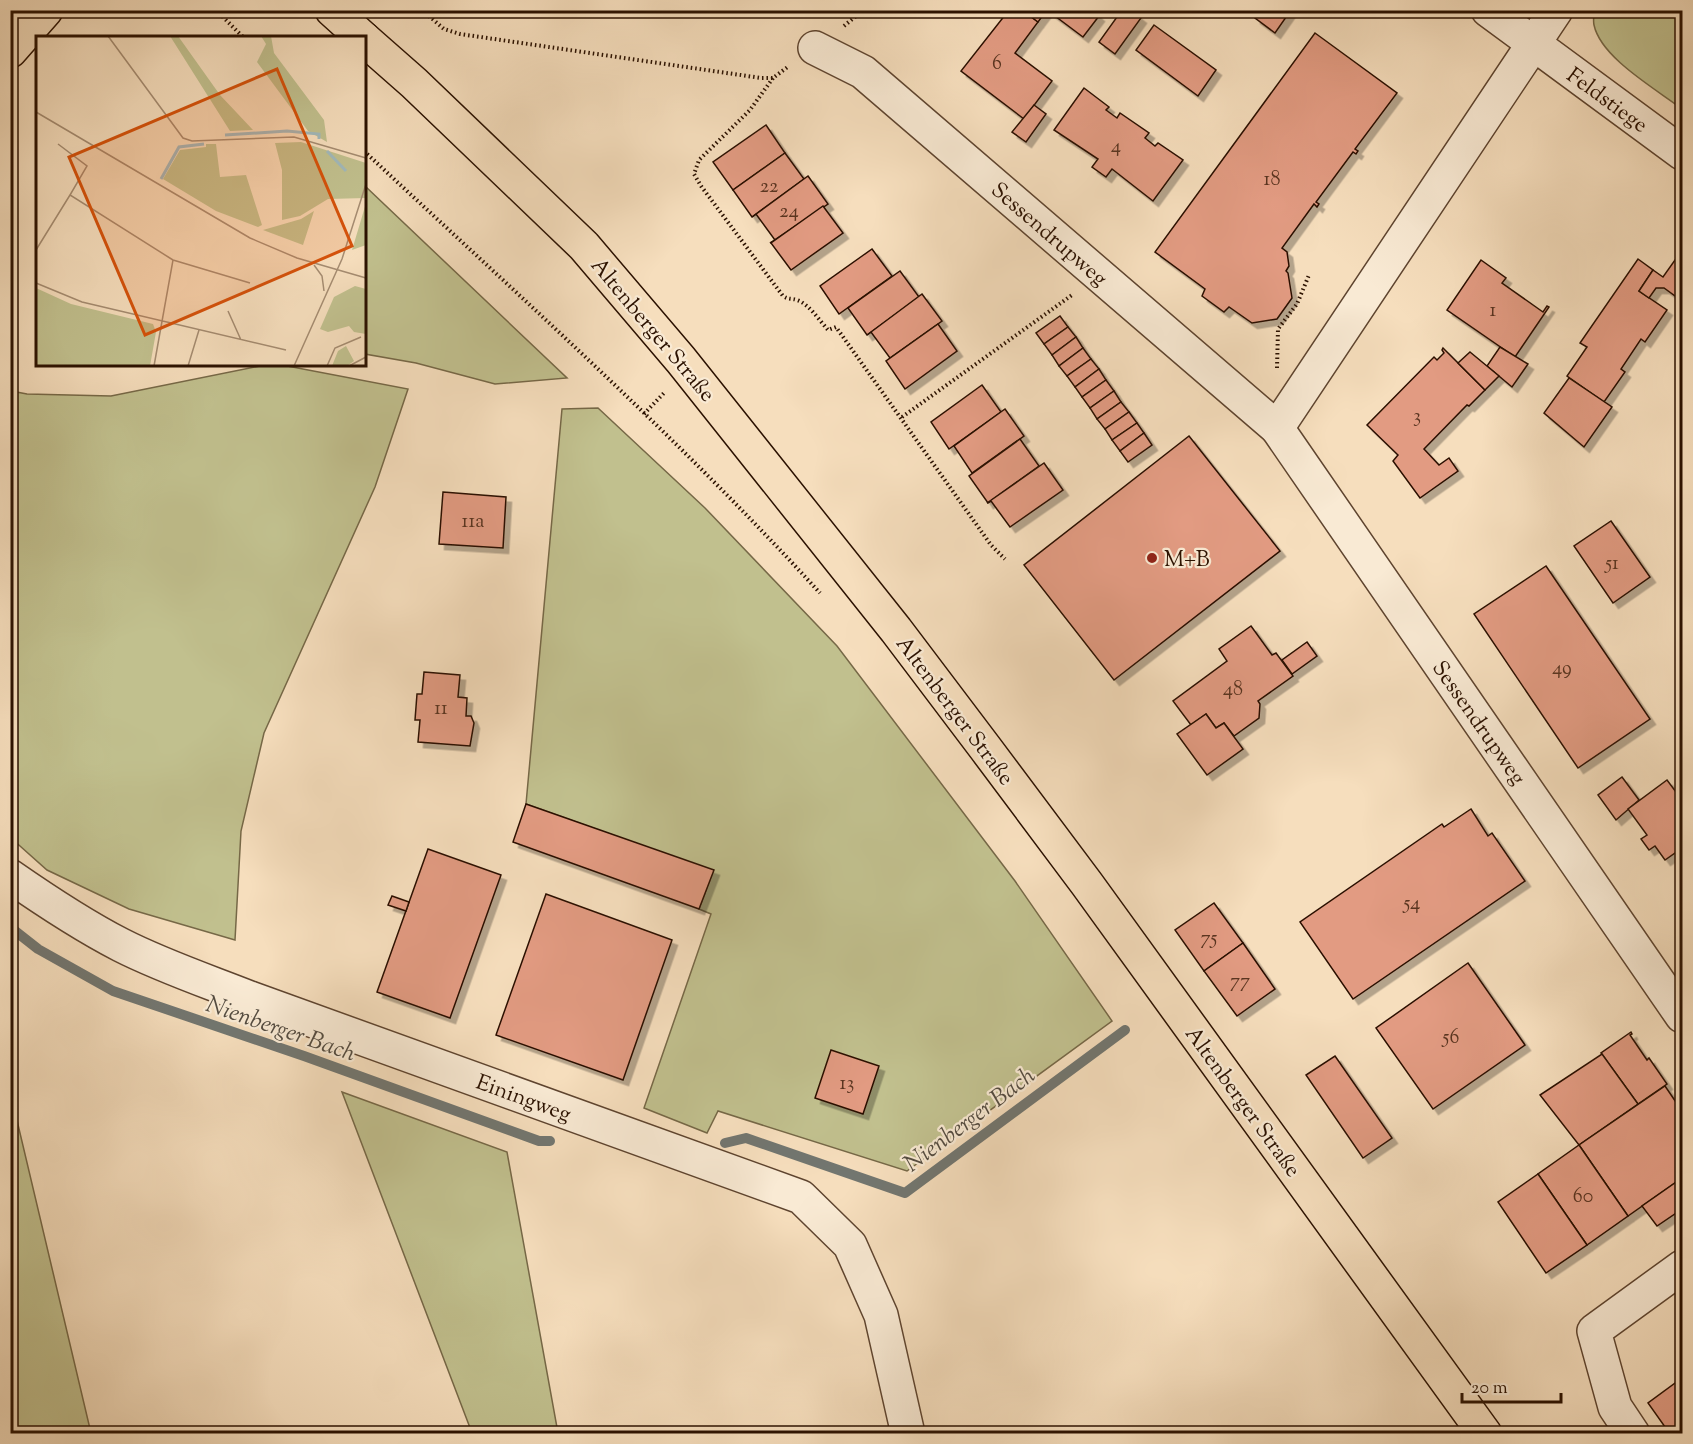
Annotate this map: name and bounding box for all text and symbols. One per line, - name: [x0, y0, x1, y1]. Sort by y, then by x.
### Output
- inset map: [36, 36, 366, 366]
- house number: 6: [992, 50, 1002, 79]
- street label: Feldstiege: [1559, 61, 1654, 142]
- house number: 4: [1111, 133, 1121, 162]
- house number: 18: [1264, 166, 1280, 195]
- house number: 22: [760, 173, 778, 202]
- street label: Sessendrupweg: [983, 176, 1114, 295]
- house number: 24: [779, 198, 799, 227]
- street label: Altenberger Straße: [582, 252, 722, 410]
- house number: 1: [1490, 297, 1497, 326]
- house number: 3: [1413, 403, 1421, 432]
- house number: 11a: [462, 508, 484, 537]
- place label: M+B: [1164, 545, 1210, 577]
- house number: 51: [1604, 550, 1619, 579]
- marker: M+B: [1145, 551, 1159, 565]
- street label: Altenberger Straße: [887, 630, 1020, 793]
- street label: Sessendrupweg: [1423, 655, 1532, 793]
- house number: 49: [1552, 655, 1572, 684]
- house number: 48: [1223, 676, 1243, 705]
- house number: 11: [434, 695, 448, 724]
- house number: 54: [1403, 890, 1420, 919]
- house number: 75: [1201, 925, 1218, 954]
- house number: 77: [1230, 968, 1250, 997]
- water label: Nienberger Bach: [201, 988, 360, 1072]
- street label: Altenberger Straße: [1176, 1021, 1307, 1185]
- house number: 56: [1442, 1024, 1459, 1053]
- water label: Nienberger Bach: [898, 1060, 1043, 1181]
- street label: Einingweg: [471, 1068, 575, 1132]
- house number: 13: [840, 1070, 854, 1099]
- house number: 60: [1573, 1183, 1593, 1212]
- scale bar: [1462, 1366, 1561, 1404]
- text: 20 m: [1471, 1376, 1508, 1402]

